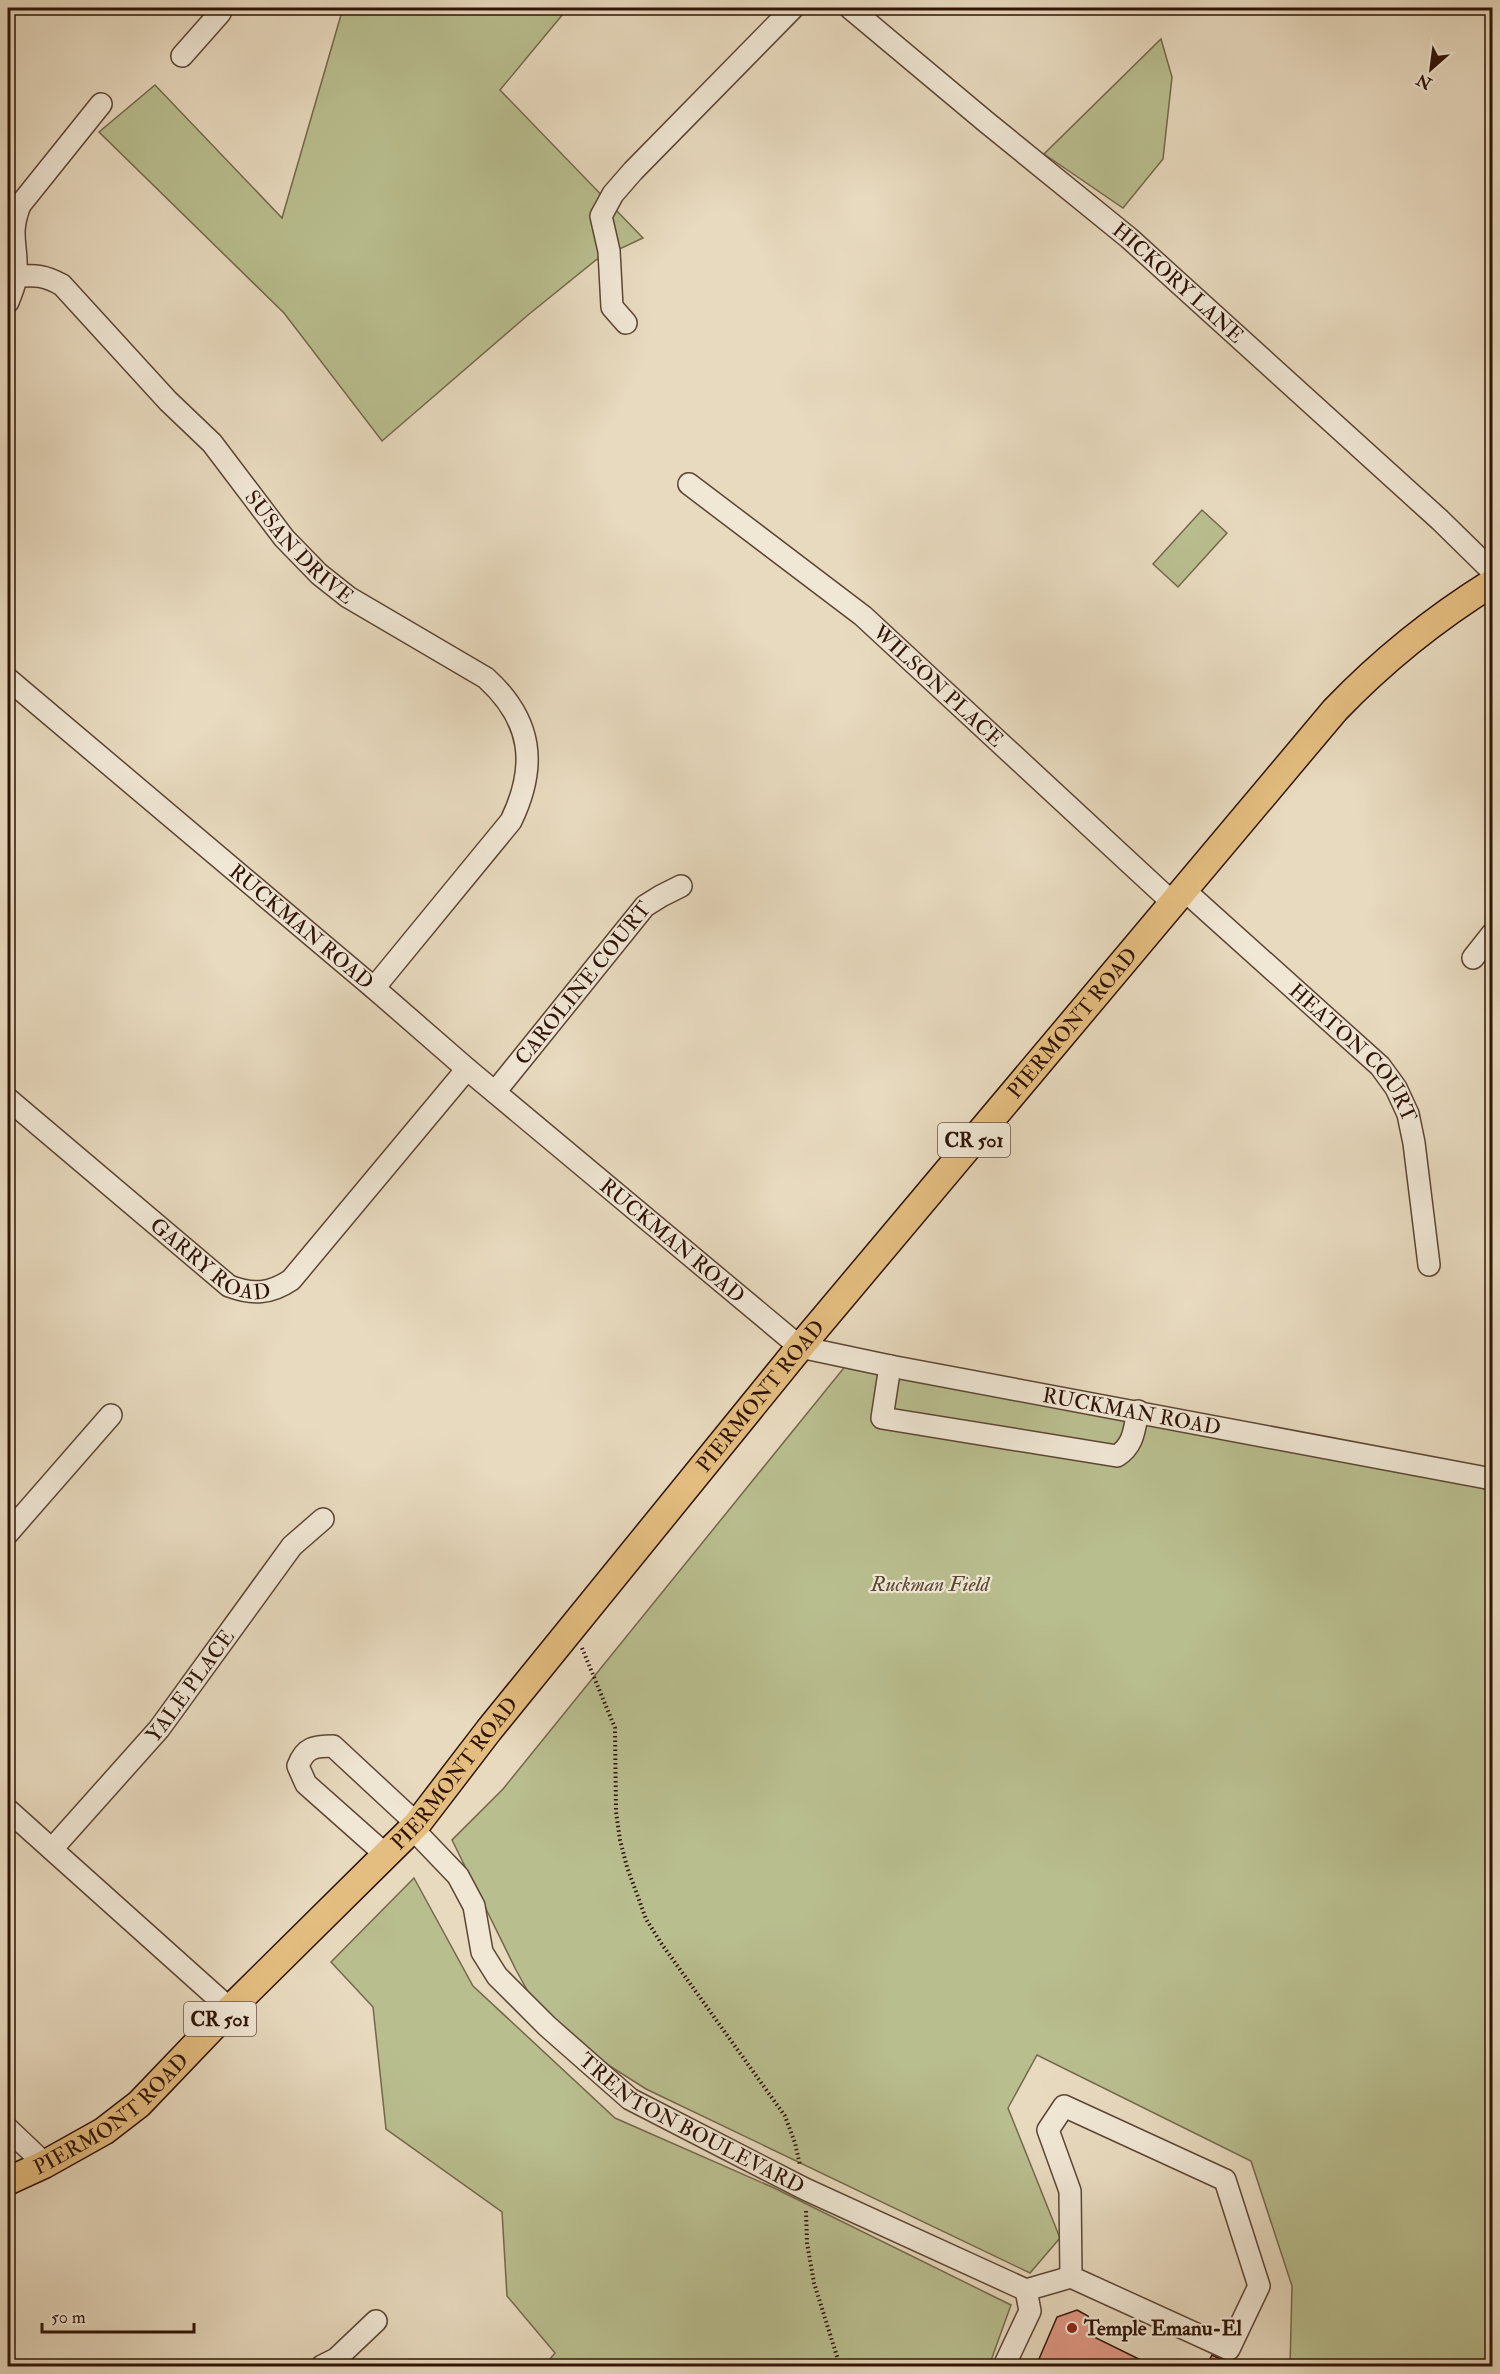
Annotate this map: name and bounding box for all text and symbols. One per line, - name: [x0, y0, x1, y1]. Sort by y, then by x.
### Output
- north arrow: [1401, 39, 1461, 99]
- text: N: [1413, 69, 1436, 94]
- street label: HICKORY LANE: [1107, 216, 1250, 349]
- street label: SUSAN DRIVE: [239, 485, 359, 610]
- street label: WILSON PLACE: [867, 618, 1009, 753]
- street label: RUCKMAN ROAD: [224, 858, 379, 995]
- street label: CAROLINE COURT: [509, 895, 657, 1070]
- street label: PIERMONT ROAD: [1001, 942, 1143, 1104]
- street label: HEATON COURT: [1283, 977, 1423, 1126]
- road number: CR 501: [938, 1123, 1010, 1157]
- street label: RUCKMAN ROAD: [594, 1172, 751, 1309]
- street label: GARRY ROAD: [145, 1212, 272, 1306]
- street label: PIERMONT ROAD: [690, 1314, 831, 1478]
- street label: RUCKMAN ROAD: [1040, 1381, 1223, 1441]
- park label: Ruckman Field: [870, 1571, 990, 1598]
- street label: YALE PLACE: [140, 1624, 240, 1748]
- street label: PIERMONT ROAD: [385, 1691, 524, 1856]
- road number: CR 501: [184, 2002, 256, 2036]
- street label: PIERMONT ROAD: [29, 2047, 194, 2181]
- street label: TRENTON BOULEVARD: [573, 2047, 809, 2200]
- scale bar: [42, 2296, 194, 2334]
- text: 50 m: [51, 2306, 86, 2329]
- place label: Temple Emanu-El: [1083, 2315, 1243, 2342]
- marker: Temple Emanu-El: [1065, 2321, 1079, 2335]

